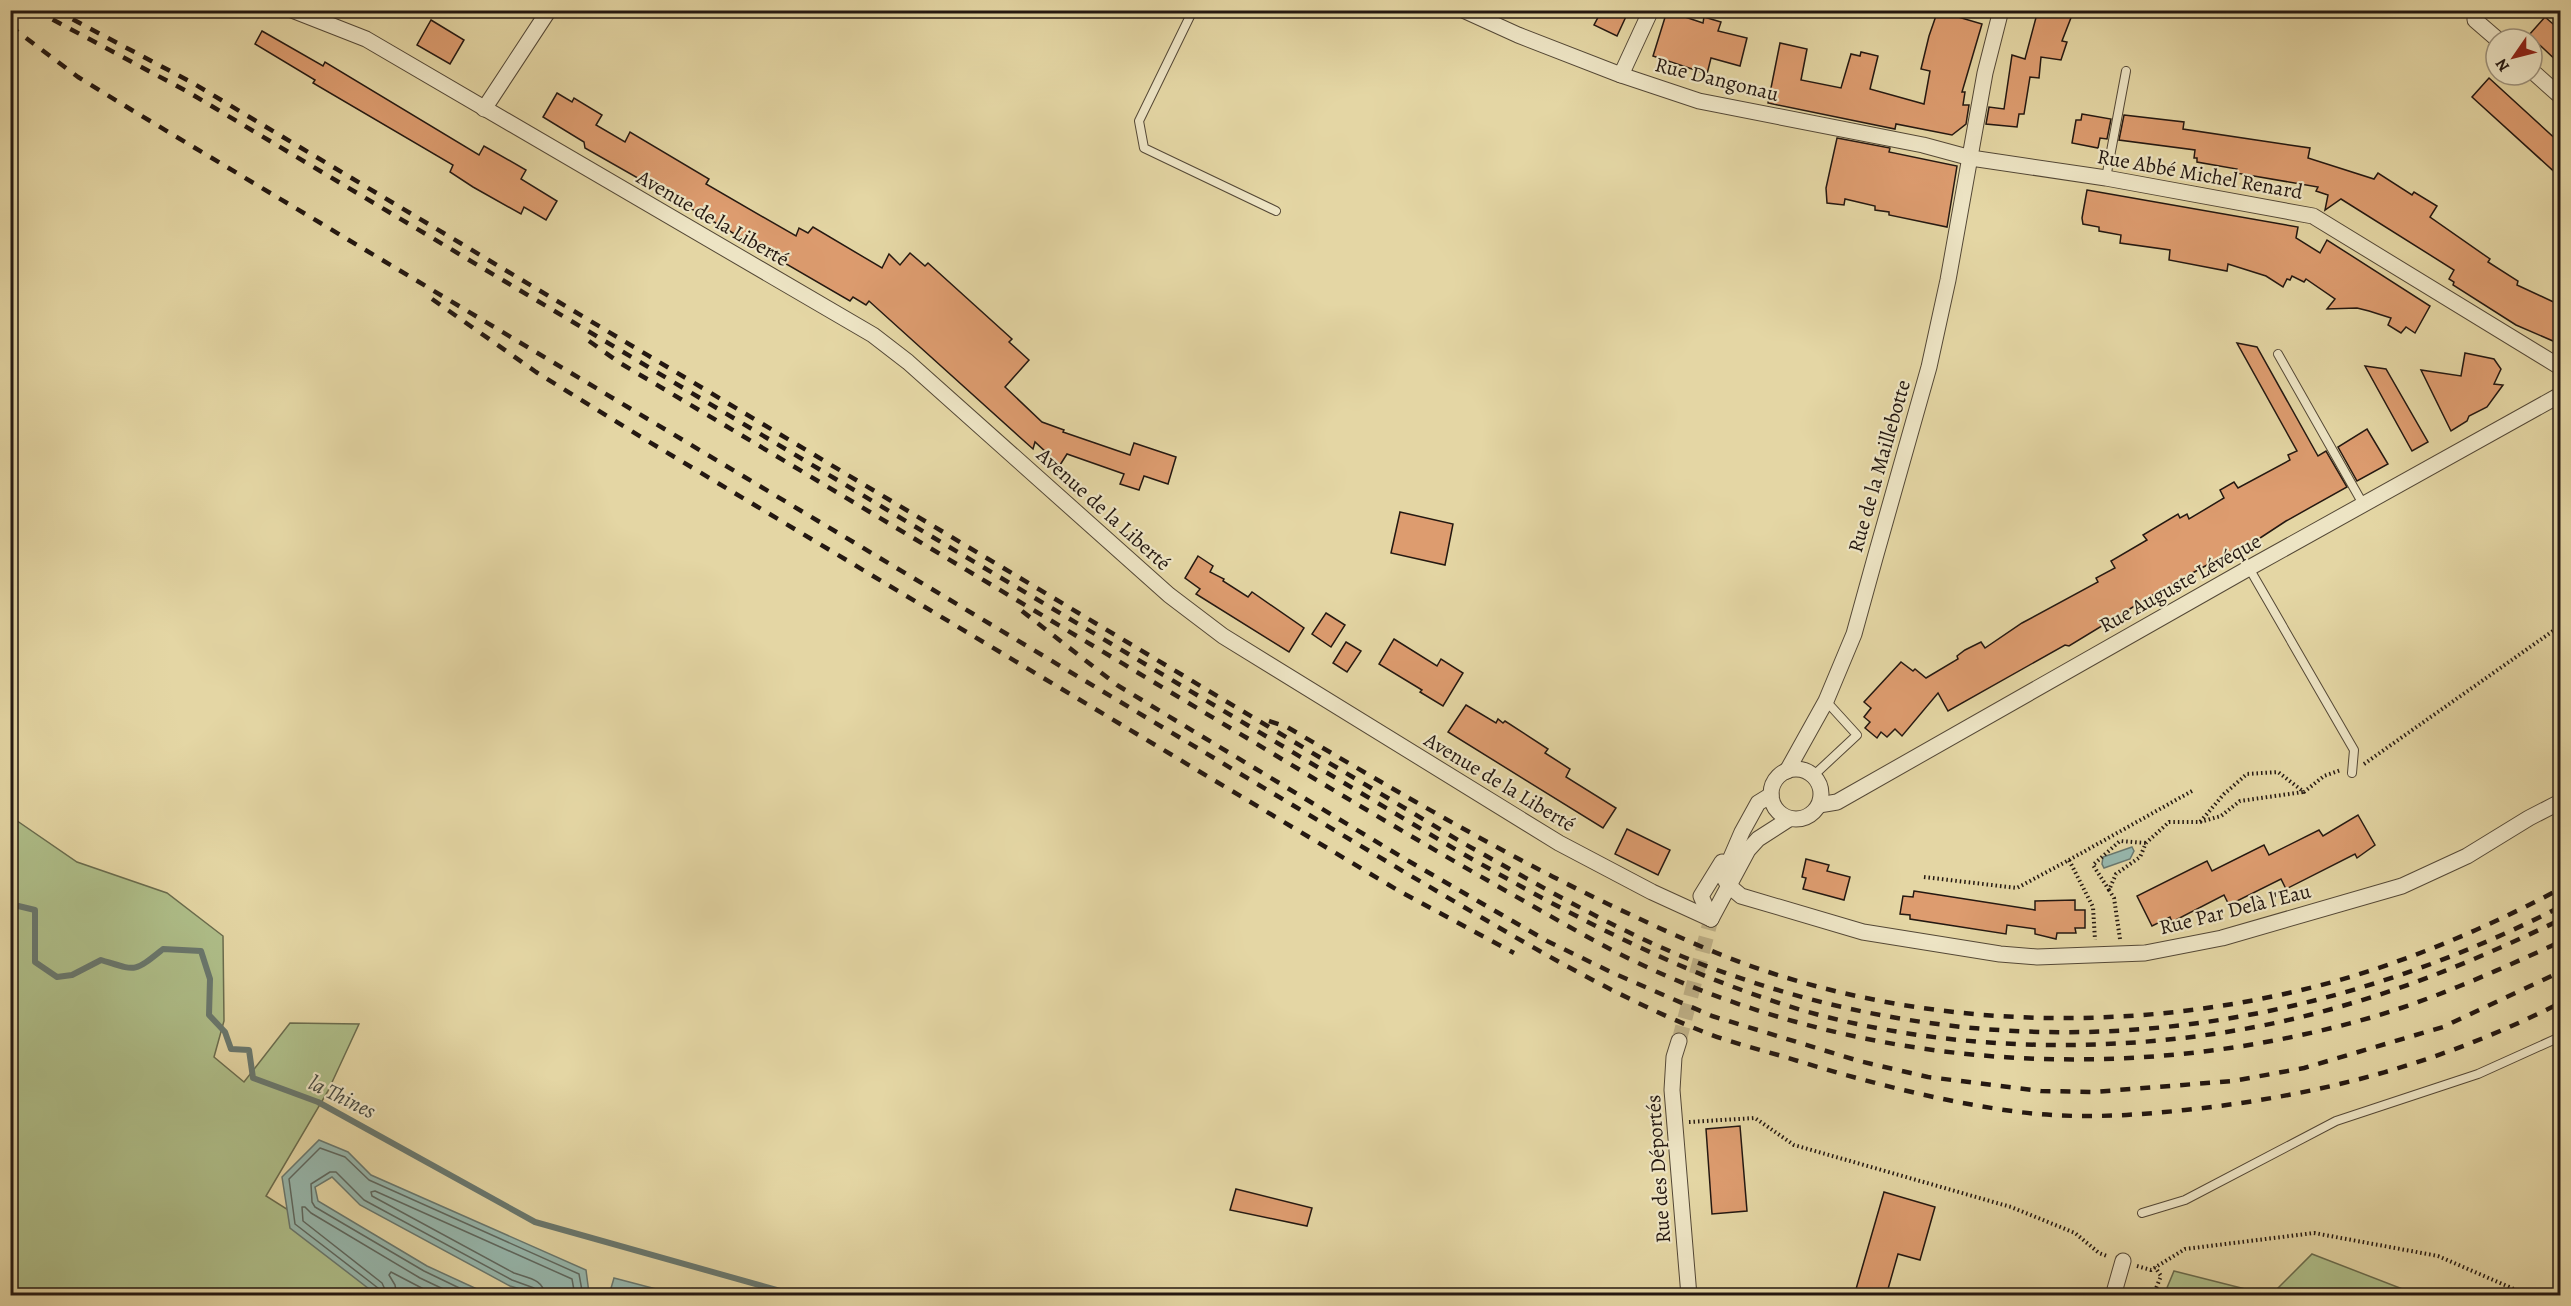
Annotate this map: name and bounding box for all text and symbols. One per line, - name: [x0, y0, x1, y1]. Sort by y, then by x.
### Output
- north arrow: [2484, 27, 2544, 87]
- street label: Rue Dangonau: [1652, 50, 1783, 108]
- text: N: [2490, 54, 2515, 76]
- street label: Rue Abbé Michel Renard: [2095, 142, 2306, 206]
- street label: Avenue de la Liberté: [631, 162, 794, 273]
- street label: Rue de la Maillebotte: [1841, 376, 1917, 556]
- street label: Avenue de la Liberté: [1030, 441, 1177, 577]
- street label: Rue Auguste Lévéque: [2094, 527, 2266, 639]
- street label: Avenue de la Liberté: [1418, 725, 1581, 838]
- street label: Rue Par Delà l'Eau: [2156, 876, 2314, 941]
- water label: la Thines: [303, 1068, 381, 1126]
- street label: Rue des Déportés: [1639, 1094, 1677, 1244]

